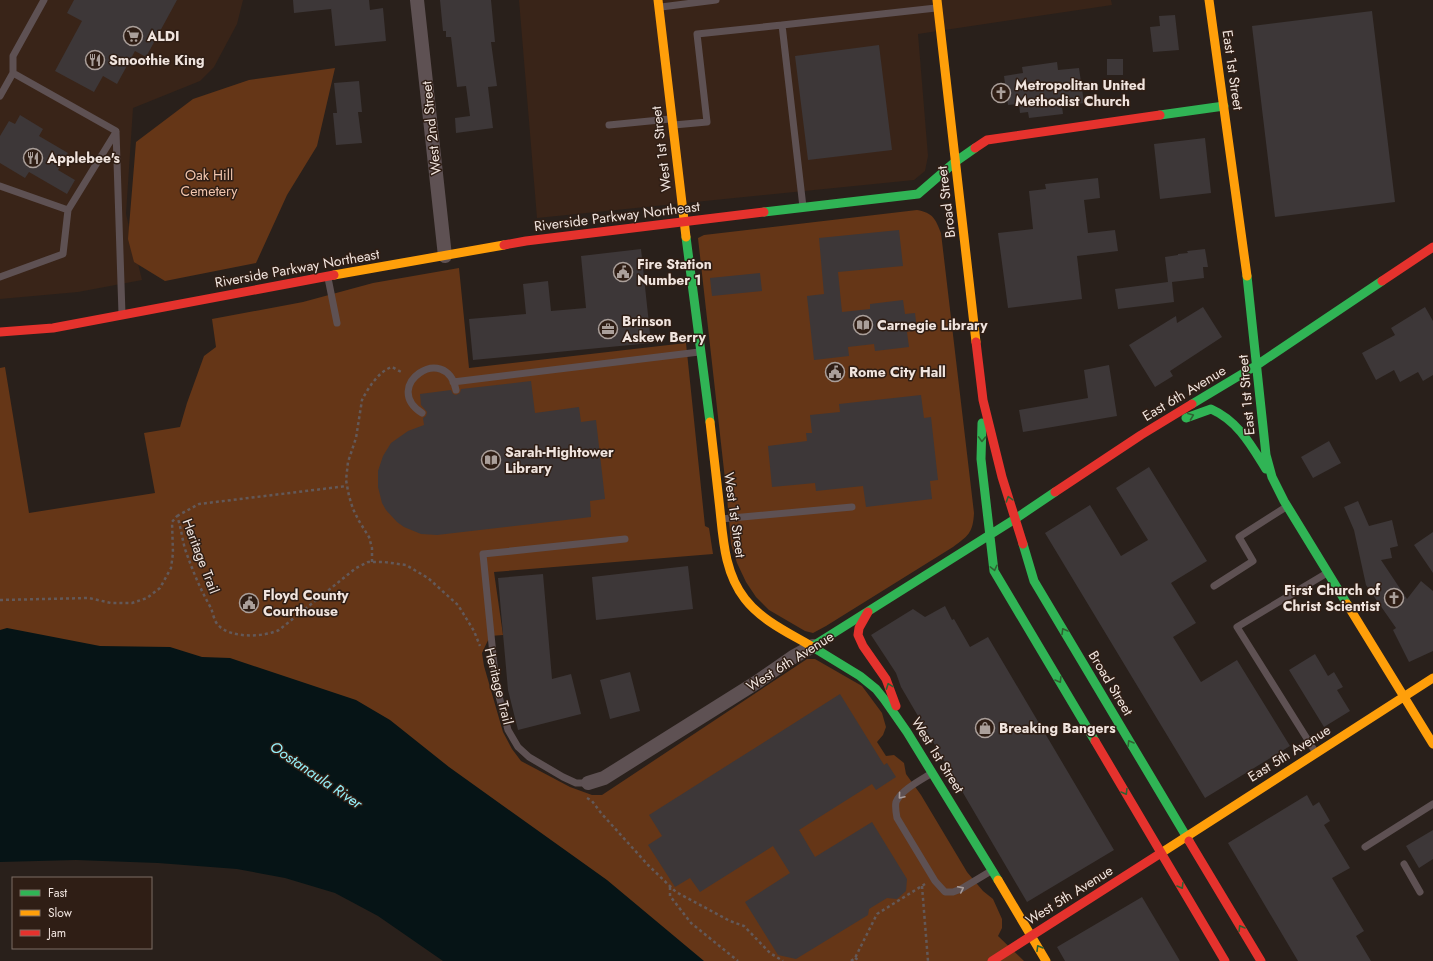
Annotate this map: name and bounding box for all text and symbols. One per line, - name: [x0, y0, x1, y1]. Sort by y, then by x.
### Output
- supermarket icon: ALDI: [122, 25, 144, 47]
- place label: ALDI: [146, 26, 179, 46]
- street label: East 1st Street: [1217, 29, 1249, 112]
- restaurant icon: Smoothie King: [84, 49, 106, 71]
- place label: Smoothie King: [109, 50, 205, 70]
- place label: Metropolitan United Methodist Church: [1015, 75, 1145, 111]
- street label: West 2nd Street: [416, 80, 446, 176]
- church icon: Metropolitan United Methodist Church: [990, 82, 1012, 104]
- street label: West 1st Street: [646, 104, 676, 193]
- restaurant icon: Applebee's: [22, 147, 44, 169]
- place label: Applebee's: [46, 148, 121, 168]
- street label: Broad Street: [932, 164, 960, 239]
- park label: Oak Hill Cemetery: [181, 165, 238, 201]
- street label: Riverside Parkway Northeast: [533, 196, 702, 236]
- street label: Riverside Parkway Northeast: [213, 244, 381, 292]
- place label: Fire Station Number 1: [637, 254, 712, 290]
- public building icon: Fire Station Number 1: [612, 261, 634, 283]
- place label: Brinson Askew Berry: [621, 311, 706, 347]
- library icon: Carnegie Library: [852, 314, 874, 336]
- place label: Carnegie Library: [877, 315, 988, 335]
- office icon: Brinson Askew Berry: [597, 318, 619, 340]
- street label: East 1st Street: [1232, 353, 1259, 436]
- street label: East 6th Avenue: [1138, 360, 1230, 426]
- public building icon: Rome City Hall: [824, 361, 846, 383]
- place label: Rome City Hall: [849, 362, 946, 382]
- one-way arrow: [1187, 412, 1194, 420]
- one-way arrow: [977, 436, 986, 442]
- place label: Sarah-Hightower Library: [505, 442, 614, 478]
- library icon: Sarah-Hightower Library: [480, 449, 502, 471]
- street label: West 1st Street: [719, 471, 751, 560]
- one-way arrow: [1005, 496, 1014, 503]
- street label: Heritage Trail: [178, 516, 224, 596]
- one-way arrow: [990, 565, 998, 571]
- place label: First Church of Christ Scientist: [1283, 580, 1381, 616]
- place label: Floyd County Courthouse: [263, 585, 349, 621]
- church icon: First Church of Christ Scientist: [1383, 587, 1405, 609]
- public building icon: Floyd County Courthouse: [238, 592, 260, 614]
- street label: West 6th Avenue: [742, 626, 838, 696]
- one-way arrow: [1061, 628, 1068, 635]
- street label: Heritage Trail: [480, 645, 518, 727]
- street label: Broad Street: [1084, 647, 1139, 720]
- one-way arrow: [1054, 676, 1061, 683]
- one-way arrow: [885, 683, 893, 690]
- street label: West 1st Street: [907, 713, 970, 797]
- shop icon: Breaking Bangers: [974, 717, 996, 739]
- place label: Breaking Bangers: [999, 718, 1116, 738]
- street label: East 5th Avenue: [1244, 720, 1334, 786]
- water label: Oostanaula River: [265, 736, 368, 815]
- one-way arrow: [1128, 740, 1135, 747]
- one-way arrow: [1121, 788, 1128, 795]
- one-way arrow: [899, 791, 906, 799]
- street label: West 5th Avenue: [1021, 860, 1117, 930]
- legend: [12, 877, 152, 949]
- one-way arrow: [1176, 882, 1183, 889]
- text: Fast: [48, 884, 67, 902]
- one-way arrow: [957, 886, 965, 893]
- text: Slow: [48, 904, 73, 922]
- text: Jam: [46, 924, 66, 942]
- one-way arrow: [1239, 925, 1246, 932]
- one-way arrow: [1036, 945, 1043, 952]

